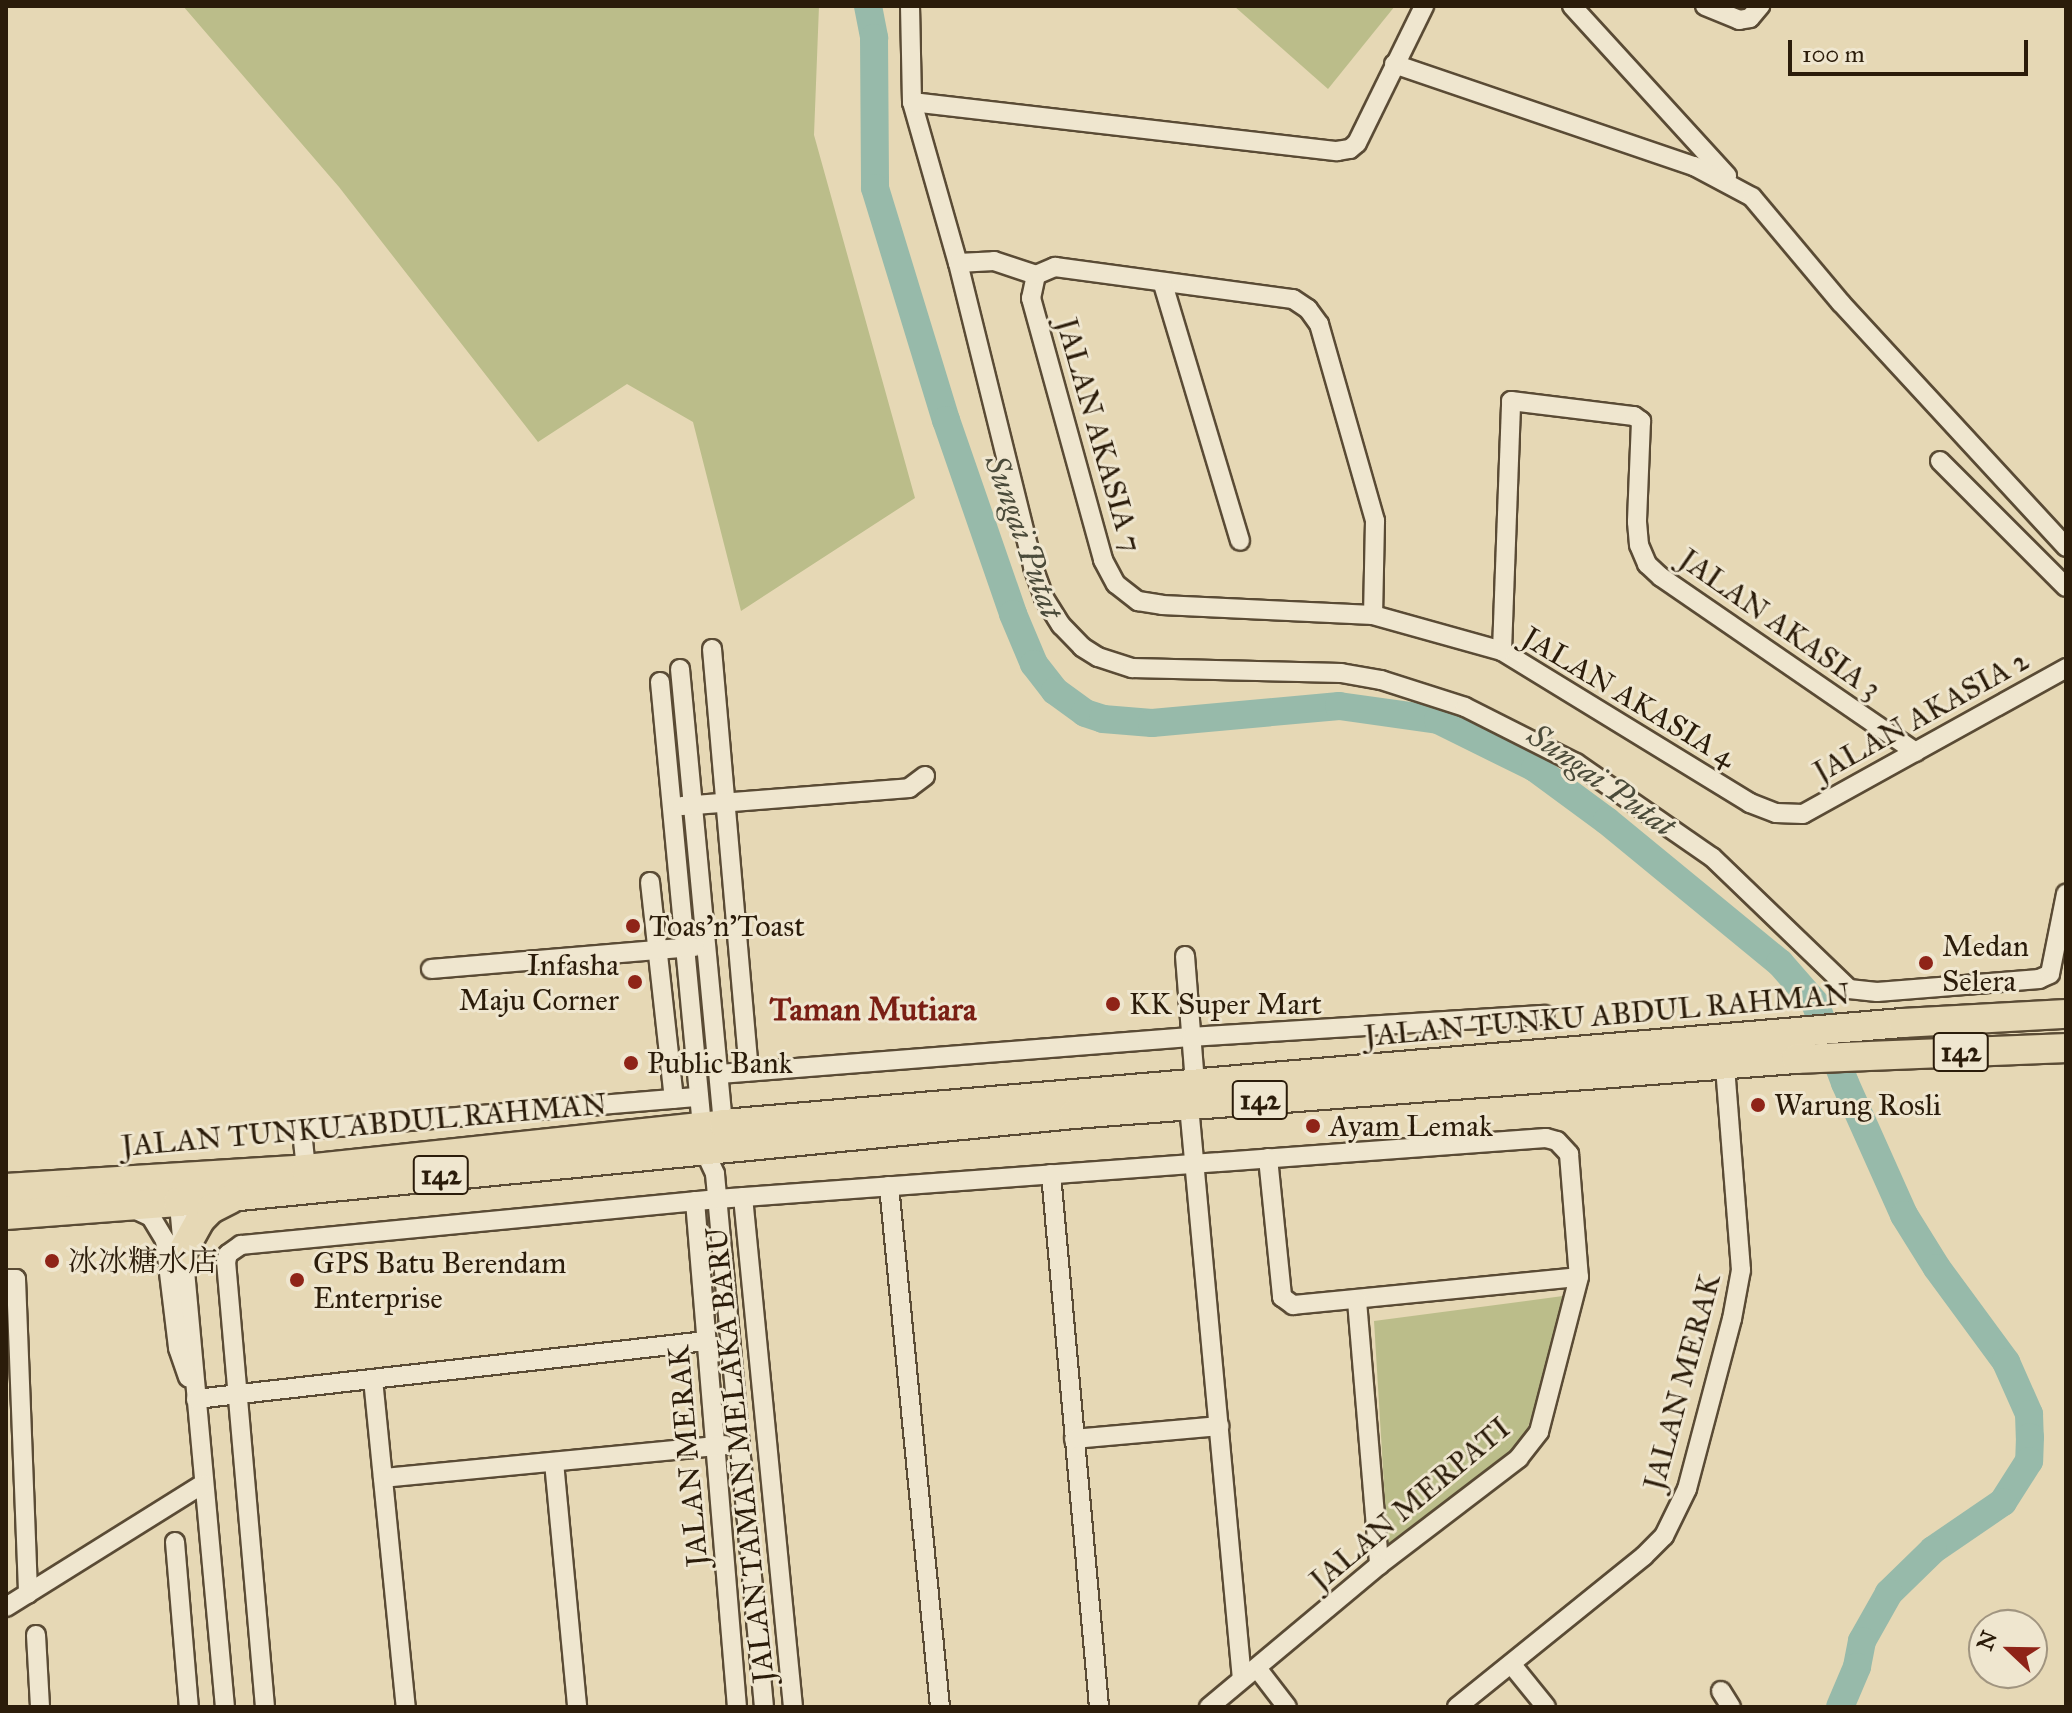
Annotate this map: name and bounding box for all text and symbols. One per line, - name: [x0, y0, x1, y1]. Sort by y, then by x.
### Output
- scale bar: [1792, 24, 2032, 74]
- text: 100 m: [1802, 39, 1865, 69]
- street label: JALAN AKASIA 7: [1048, 314, 1150, 556]
- water label: Sungai Putat: [976, 450, 1070, 624]
- street label: JALAN AKASIA 3: [1672, 541, 1888, 707]
- street label: JALAN AKASIA 4: [1516, 619, 1742, 775]
- street label: JALAN AKASIA 2: [1807, 642, 2035, 790]
- water label: Sungai Putat: [1520, 716, 1682, 846]
- place label: Toas'n'Toast: [649, 908, 805, 944]
- marker: Toas'n'Toast: [624, 917, 642, 935]
- place label: Medan Selera: [1942, 928, 2029, 998]
- place label: Infasha Maju Corner: [459, 947, 619, 1018]
- marker: Medan Selera: [1917, 954, 1935, 972]
- marker: Infasha Maju Corner: [626, 973, 644, 991]
- street label: JALAN TUNKU ABDUL RAHMAN: [1363, 976, 1851, 1054]
- place label: KK Super Mart: [1129, 986, 1322, 1022]
- district label: Taman Mutiara: [770, 991, 976, 1029]
- marker: KK Super Mart: [1104, 995, 1122, 1013]
- road number: 142: [1931, 1028, 1991, 1076]
- place label: Public Bank: [647, 1045, 793, 1081]
- marker: Public Bank: [622, 1054, 640, 1072]
- road number: 142: [1230, 1076, 1290, 1124]
- street label: JALAN TUNKU ABDUL RAHMAN: [120, 1086, 608, 1164]
- place label: Warung Rosli: [1774, 1087, 1941, 1123]
- marker: Warung Rosli: [1749, 1096, 1767, 1114]
- place label: Ayam Lemak: [1329, 1108, 1493, 1144]
- marker: Ayam Lemak: [1304, 1117, 1322, 1135]
- road number: 142: [411, 1151, 471, 1199]
- street label: JALAN TAMAN MELAKA BARU: [698, 1225, 782, 1685]
- place label: 冰冰糖水店: [68, 1243, 218, 1279]
- place label: GPS Batu Berendam Enterprise: [313, 1245, 566, 1316]
- marker: 冰冰糖水店: [43, 1252, 61, 1270]
- street label: JALAN MERAK: [1636, 1270, 1728, 1494]
- marker: GPS Batu Berendam Enterprise: [288, 1271, 306, 1289]
- street label: JALAN MERAK: [660, 1344, 716, 1568]
- street label: JALAN MERPATI: [1303, 1410, 1517, 1598]
- north arrow: [1968, 1609, 2048, 1689]
- text: N: [1971, 1627, 2003, 1654]

